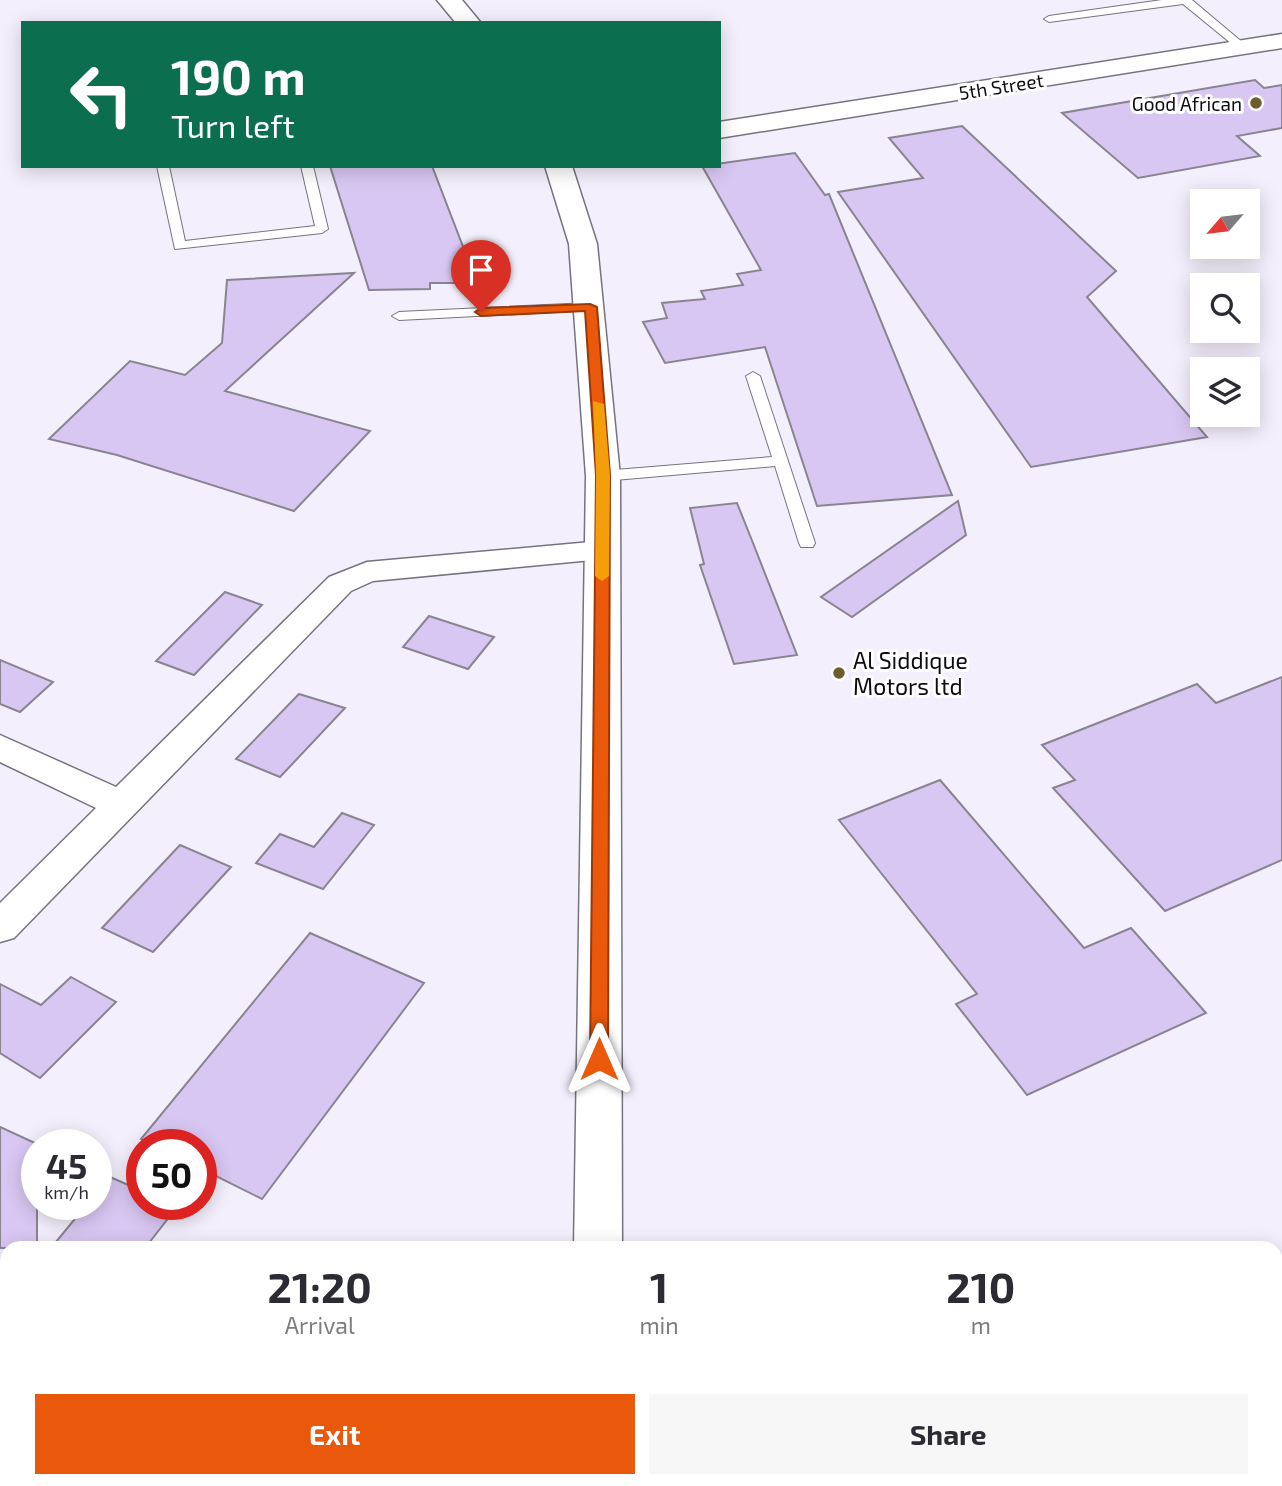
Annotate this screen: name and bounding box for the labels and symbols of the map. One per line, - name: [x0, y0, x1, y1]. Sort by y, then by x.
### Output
- street label: 5th Street: [957, 68, 1045, 104]
- place label: Good African: [1132, 92, 1242, 115]
- marker: Good African: [1248, 95, 1264, 111]
- north arrow: [1190, 189, 1260, 259]
- pin: [451, 240, 511, 312]
- place label: Al Siddique Motors ltd: [853, 646, 968, 700]
- marker: Al Siddique Motors ltd: [831, 665, 847, 681]
- position arrow: [562, 1022, 636, 1096]
- speed limit sign: 50: [126, 1129, 217, 1220]

